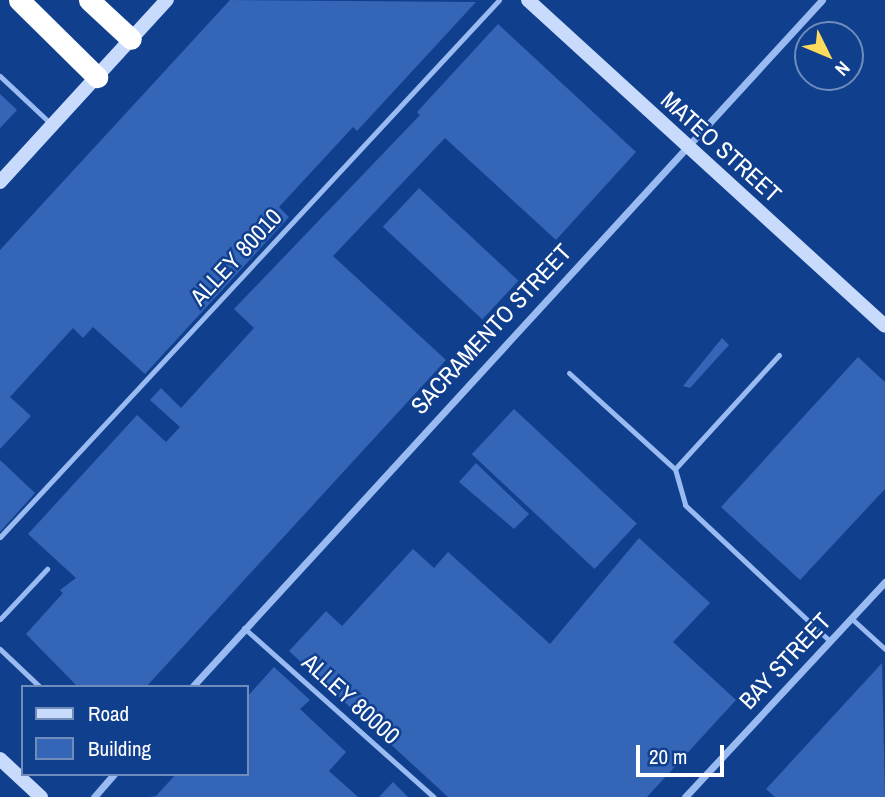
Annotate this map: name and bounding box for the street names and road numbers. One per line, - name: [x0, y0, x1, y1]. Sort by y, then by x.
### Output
- street label: MATEO STREET: [655, 86, 787, 208]
- street label: ALLEY 80010: [184, 203, 288, 311]
- street label: SACRAMENTO STREET: [405, 238, 577, 420]
- street label: BAY STREET: [733, 607, 837, 715]
- street label: ALLEY 80000: [296, 648, 406, 750]

